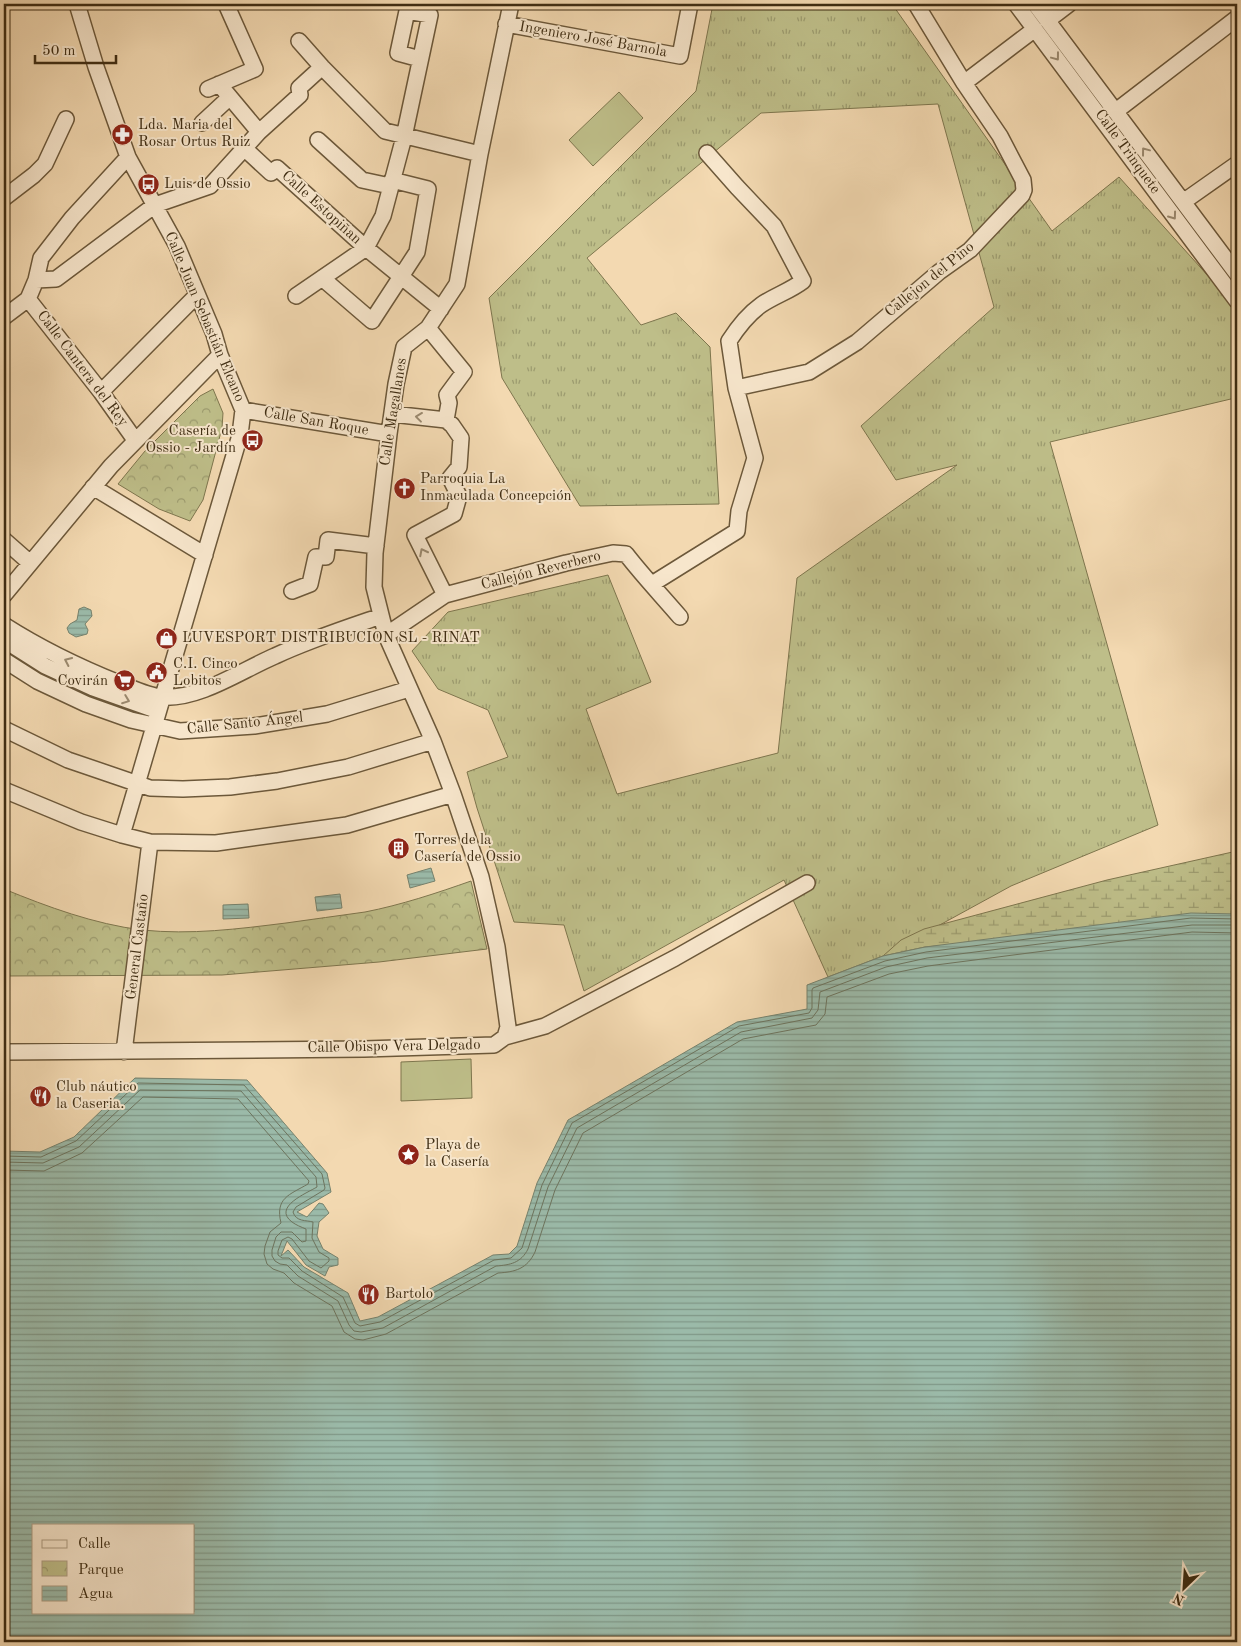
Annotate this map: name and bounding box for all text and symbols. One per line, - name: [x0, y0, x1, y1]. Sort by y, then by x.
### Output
- street label: Ingeniero José Barnola: [518, 20, 669, 61]
- scale bar: [35, 32, 116, 64]
- text: 50 m: [42, 44, 76, 59]
- one-way arrow: [1050, 51, 1059, 61]
- street label: Calle Trinquete: [1091, 107, 1163, 197]
- place label: Lda. Maria del Rosar Ortus Ruiz: [138, 118, 250, 150]
- pharmacy icon: Lda. Maria del Rosar Ortus Ruiz: [110, 122, 134, 146]
- one-way arrow: [1142, 147, 1151, 157]
- street label: Calle Estopiñan: [278, 168, 364, 248]
- bus stop icon: Luis de Ossio: [136, 172, 160, 196]
- place label: Luis de Ossio: [164, 177, 251, 192]
- one-way arrow: [1168, 210, 1176, 219]
- street label: Calle Juan Sebastián Elcano: [161, 230, 247, 404]
- street label: Callejon del Pino: [883, 240, 977, 320]
- street label: Calle Cantera del Rey: [34, 308, 130, 430]
- street label: Calle Magallanes: [378, 357, 410, 467]
- street label: Calle San Roque: [262, 405, 370, 439]
- one-way arrow: [415, 412, 423, 423]
- place label: Casería de Ossio - Jardín: [145, 424, 236, 456]
- bus stop icon: Casería de Ossio - Jardín: [240, 428, 264, 452]
- place label: Parroquia La Inmaculada Concepción: [420, 472, 572, 504]
- church icon: Parroquia La Inmaculada Concepción: [392, 476, 416, 500]
- one-way arrow: [419, 548, 429, 557]
- street label: Callejón Reverbero: [479, 549, 603, 593]
- shop icon: LUVESPORT DISTRIBUCION SL - RINAT: [154, 626, 178, 650]
- place label: LUVESPORT DISTRIBUCION SL - RINAT: [182, 631, 480, 646]
- one-way arrow: [64, 657, 73, 667]
- place label: C.I. Cinco Lobitos: [173, 657, 238, 689]
- public building icon: C.I. Cinco Lobitos: [145, 661, 169, 685]
- supermarket icon: Covirán: [112, 669, 136, 693]
- place label: Covirán: [57, 674, 108, 689]
- one-way arrow: [121, 694, 130, 704]
- street label: Calle Santo Ángel: [186, 707, 304, 738]
- place label: Torres de la Casería de Ossio: [414, 833, 521, 865]
- building icon: Torres de la Casería de Ossio: [386, 837, 410, 861]
- street label: General Castaño: [124, 893, 152, 1001]
- street label: Calle Obispo Vera Delgado: [307, 1038, 481, 1056]
- place label: Club náutico la Caseria.: [56, 1080, 137, 1112]
- restaurant icon: Club náutico la Caseria.: [28, 1084, 52, 1108]
- place label: Playa de la Casería: [425, 1138, 490, 1170]
- place icon: Playa de la Casería: [397, 1142, 421, 1166]
- restaurant icon: Bartolo: [357, 1282, 381, 1306]
- place label: Bartolo: [385, 1287, 433, 1302]
- legend: [32, 1524, 195, 1614]
- text: Calle: [78, 1537, 111, 1552]
- text: Parque: [78, 1563, 124, 1578]
- north arrow: [1158, 1564, 1208, 1614]
- text: Agua: [78, 1587, 114, 1602]
- text: N: [1171, 1590, 1187, 1607]

